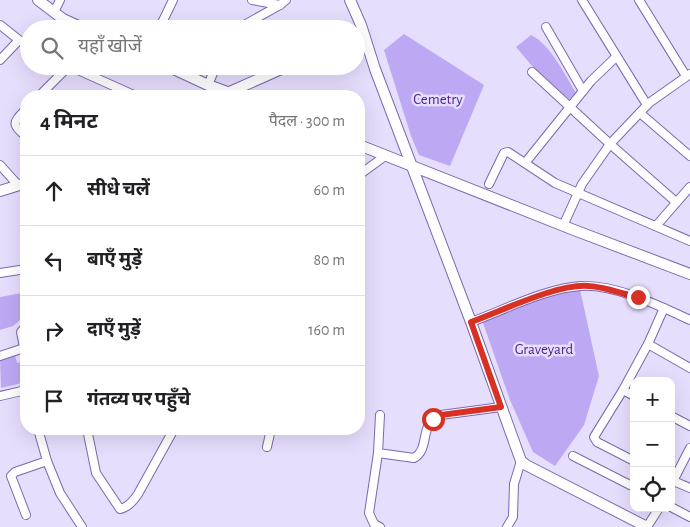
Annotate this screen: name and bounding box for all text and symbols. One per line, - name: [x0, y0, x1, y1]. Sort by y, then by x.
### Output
- search box: [20, 20, 365, 75]
- icon: search: [38, 34, 66, 62]
- text: यहाँ खोजें: [78, 37, 142, 56]
- park label: Cemetry: [413, 92, 463, 107]
- text: 4 मिनट: [40, 111, 98, 132]
- text: पैदल · 300 m: [269, 113, 345, 129]
- icon: ahead: [40, 177, 68, 205]
- text: सीधे चलें: [87, 180, 150, 199]
- text: 60 m: [314, 182, 345, 198]
- icon: left: [40, 247, 68, 275]
- text: बाएँ मुड़ें: [87, 250, 142, 269]
- text: 80 m: [314, 252, 345, 268]
- route end: [627, 286, 650, 309]
- icon: right: [40, 317, 68, 345]
- text: दाएँ मुड़ें: [87, 320, 141, 339]
- text: 160 m: [308, 322, 345, 338]
- park label: Graveyard: [515, 342, 574, 357]
- map controls: [630, 377, 675, 512]
- button: +: [630, 377, 675, 422]
- icon: arrive: [40, 387, 68, 415]
- text: गंतव्य पर पहुँचे: [87, 390, 190, 409]
- route start: [422, 408, 445, 431]
- button: −: [630, 422, 675, 467]
- button: locate: [630, 467, 675, 512]

